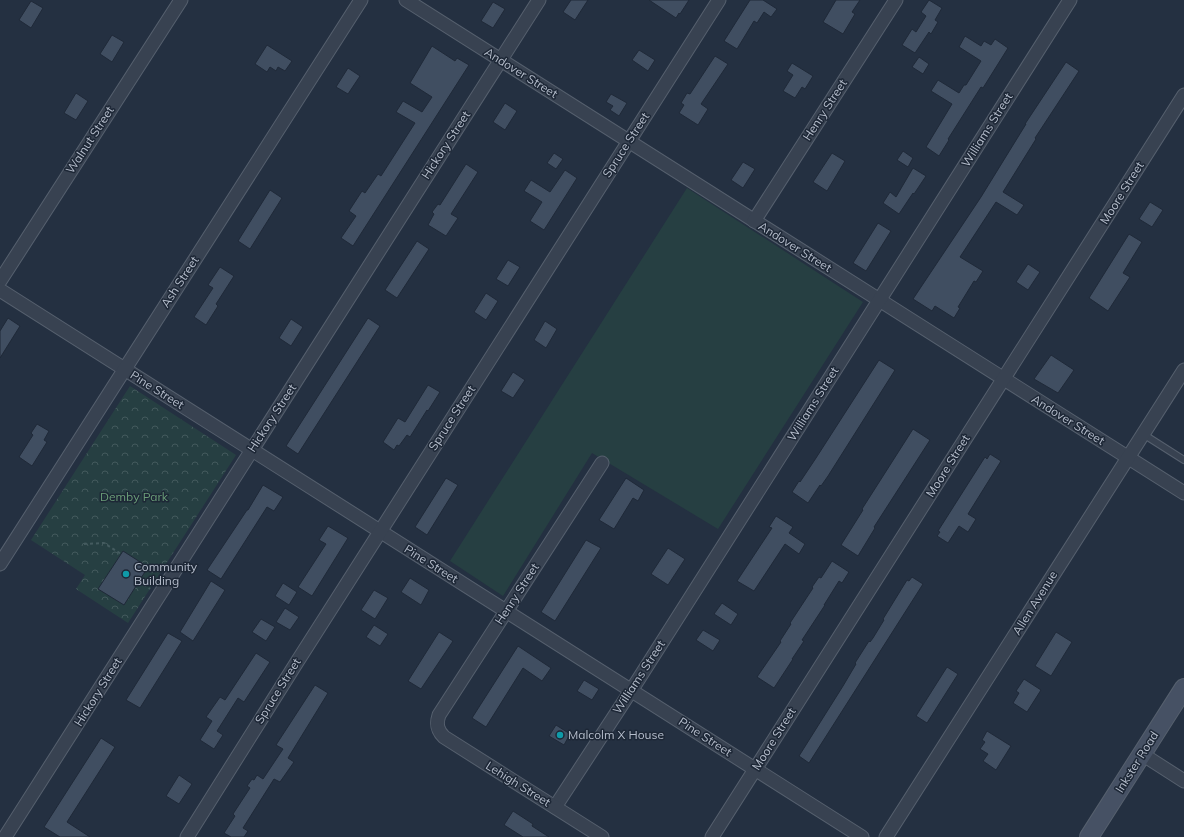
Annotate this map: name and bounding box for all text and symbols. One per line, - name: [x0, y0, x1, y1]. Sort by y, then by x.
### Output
- street label: Andover Street: [482, 44, 561, 101]
- street label: Henry Street: [799, 76, 850, 143]
- street label: Williams Street: [958, 90, 1015, 170]
- street label: Walnut Street: [62, 103, 117, 176]
- street label: Hickory Street: [418, 108, 473, 182]
- street label: Spruce Street: [599, 109, 652, 180]
- street label: Moore Street: [1096, 159, 1147, 227]
- street label: Andover Street: [756, 218, 835, 275]
- street label: Ash Street: [157, 253, 202, 310]
- street label: Williams Street: [784, 364, 841, 444]
- street label: Pine Street: [128, 367, 187, 412]
- street label: Hickory Street: [244, 381, 299, 455]
- street label: Spruce Street: [425, 382, 478, 453]
- street label: Andover Street: [1029, 391, 1108, 448]
- street label: Moore Street: [922, 432, 973, 500]
- park label: Demby Park: [100, 489, 169, 504]
- street label: Pine Street: [402, 541, 461, 586]
- place label: Community Building: [134, 559, 198, 588]
- street label: Henry Street: [491, 560, 542, 627]
- street label: Allen Avenue: [1009, 568, 1060, 638]
- marker: Community Building: [121, 569, 131, 579]
- street label: Williams Street: [609, 637, 668, 716]
- street label: Hickory Street: [70, 655, 125, 729]
- street label: Spruce Street: [251, 655, 304, 726]
- street label: Moore Street: [748, 705, 799, 773]
- street label: Pine Street: [676, 714, 735, 759]
- place label: Malcolm X House: [568, 727, 664, 742]
- street label: Inkster Road: [1112, 728, 1161, 795]
- marker: Malcolm X House: [555, 730, 565, 740]
- street label: Lehigh Street: [483, 758, 553, 809]

